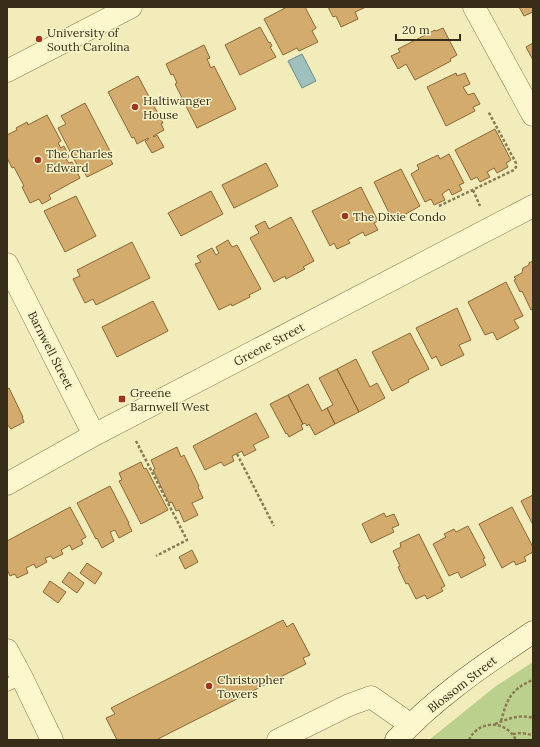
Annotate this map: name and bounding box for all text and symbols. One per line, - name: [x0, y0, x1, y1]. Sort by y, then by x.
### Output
- scale bar: [396, 16, 460, 42]
- text: 20 m: [402, 22, 430, 37]
- place label: University of South Carolina: [47, 25, 130, 54]
- marker: University of South Carolina: [34, 34, 44, 44]
- place label: Haltiwanger House: [143, 93, 212, 122]
- marker: Haltiwanger House: [130, 102, 140, 112]
- place label: The Charles Edward: [46, 146, 113, 175]
- marker: The Charles Edward: [33, 155, 43, 165]
- place label: The Dixie Condo: [353, 209, 446, 224]
- marker: The Dixie Condo: [340, 211, 350, 221]
- street label: Barnwell Street: [25, 308, 77, 392]
- street label: Greene Street: [231, 319, 307, 369]
- place label: Greene Barnwell West: [130, 385, 210, 414]
- marker: Greene Barnwell West: [117, 394, 127, 404]
- street label: Blossom Street: [424, 652, 500, 716]
- place label: Christopher Towers: [217, 672, 285, 701]
- marker: Christopher Towers: [204, 681, 214, 691]

